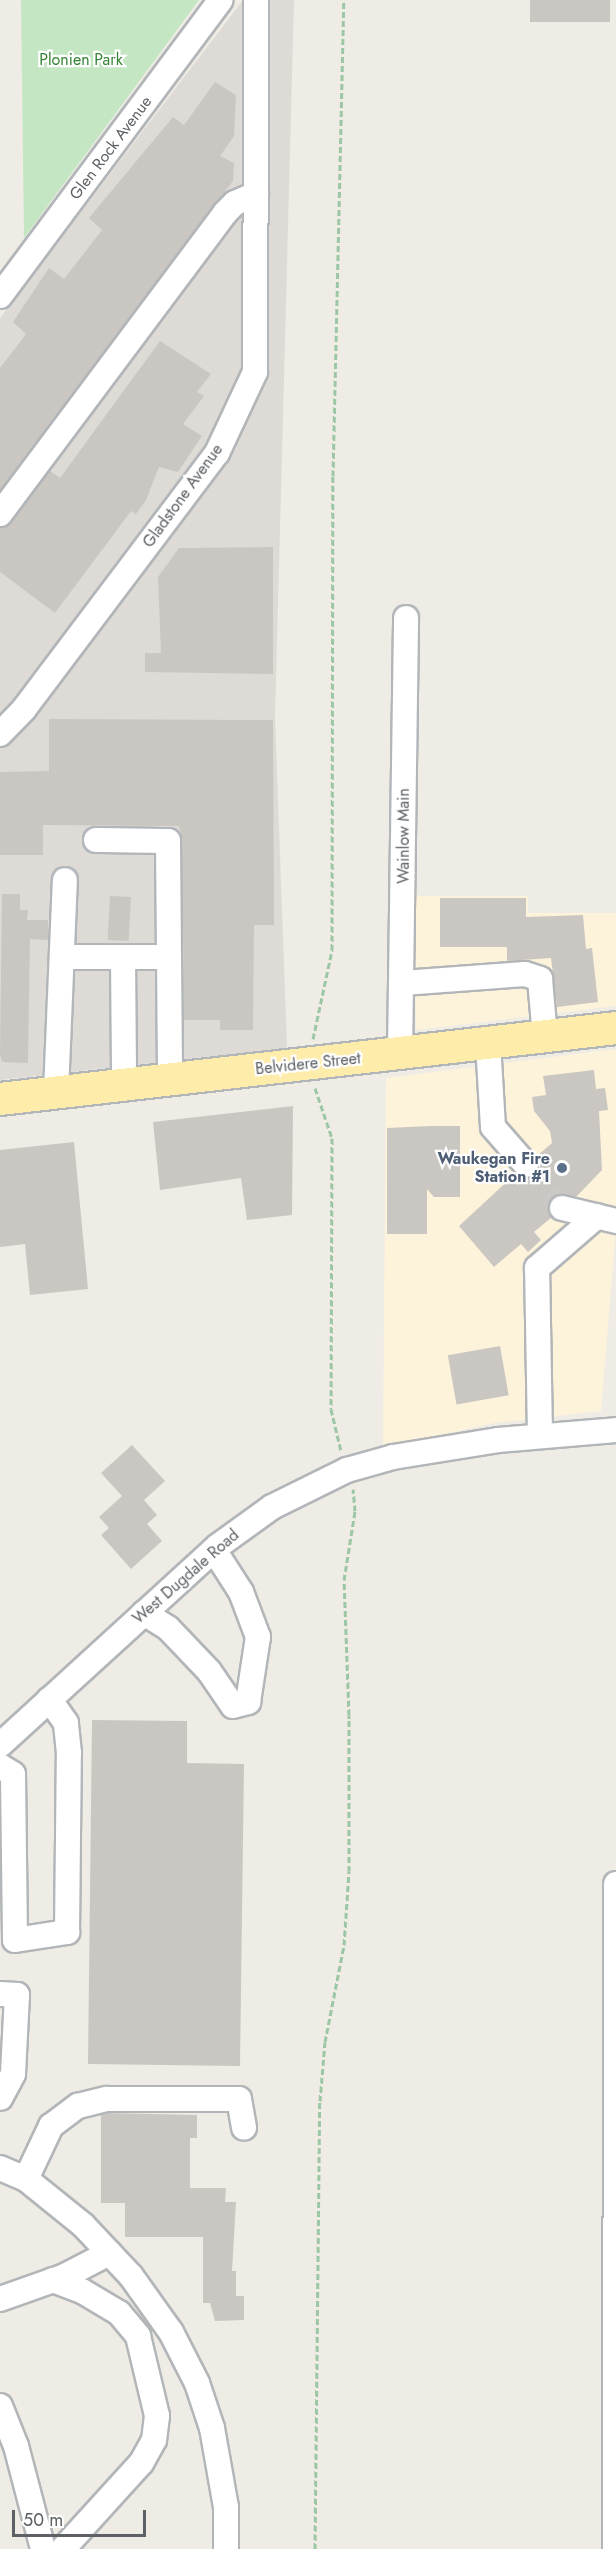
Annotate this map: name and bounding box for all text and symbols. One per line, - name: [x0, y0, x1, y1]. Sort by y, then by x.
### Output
- park label: Plonien Park: [39, 50, 123, 70]
- street label: Glen Rock Avenue: [66, 92, 156, 204]
- street label: Gladstone Avenue: [139, 441, 227, 551]
- street label: Wainlow Main: [394, 788, 414, 884]
- street label: Belvidere Street: [254, 1049, 362, 1079]
- place label: Waukegan Fire Station #1: [437, 1149, 550, 1187]
- marker: Waukegan Fire Station #1: [555, 1161, 569, 1175]
- street label: West Dugdale Road: [129, 1526, 243, 1628]
- scale bar: [15, 2498, 148, 2536]
- text: 50 m: [23, 2507, 63, 2533]

